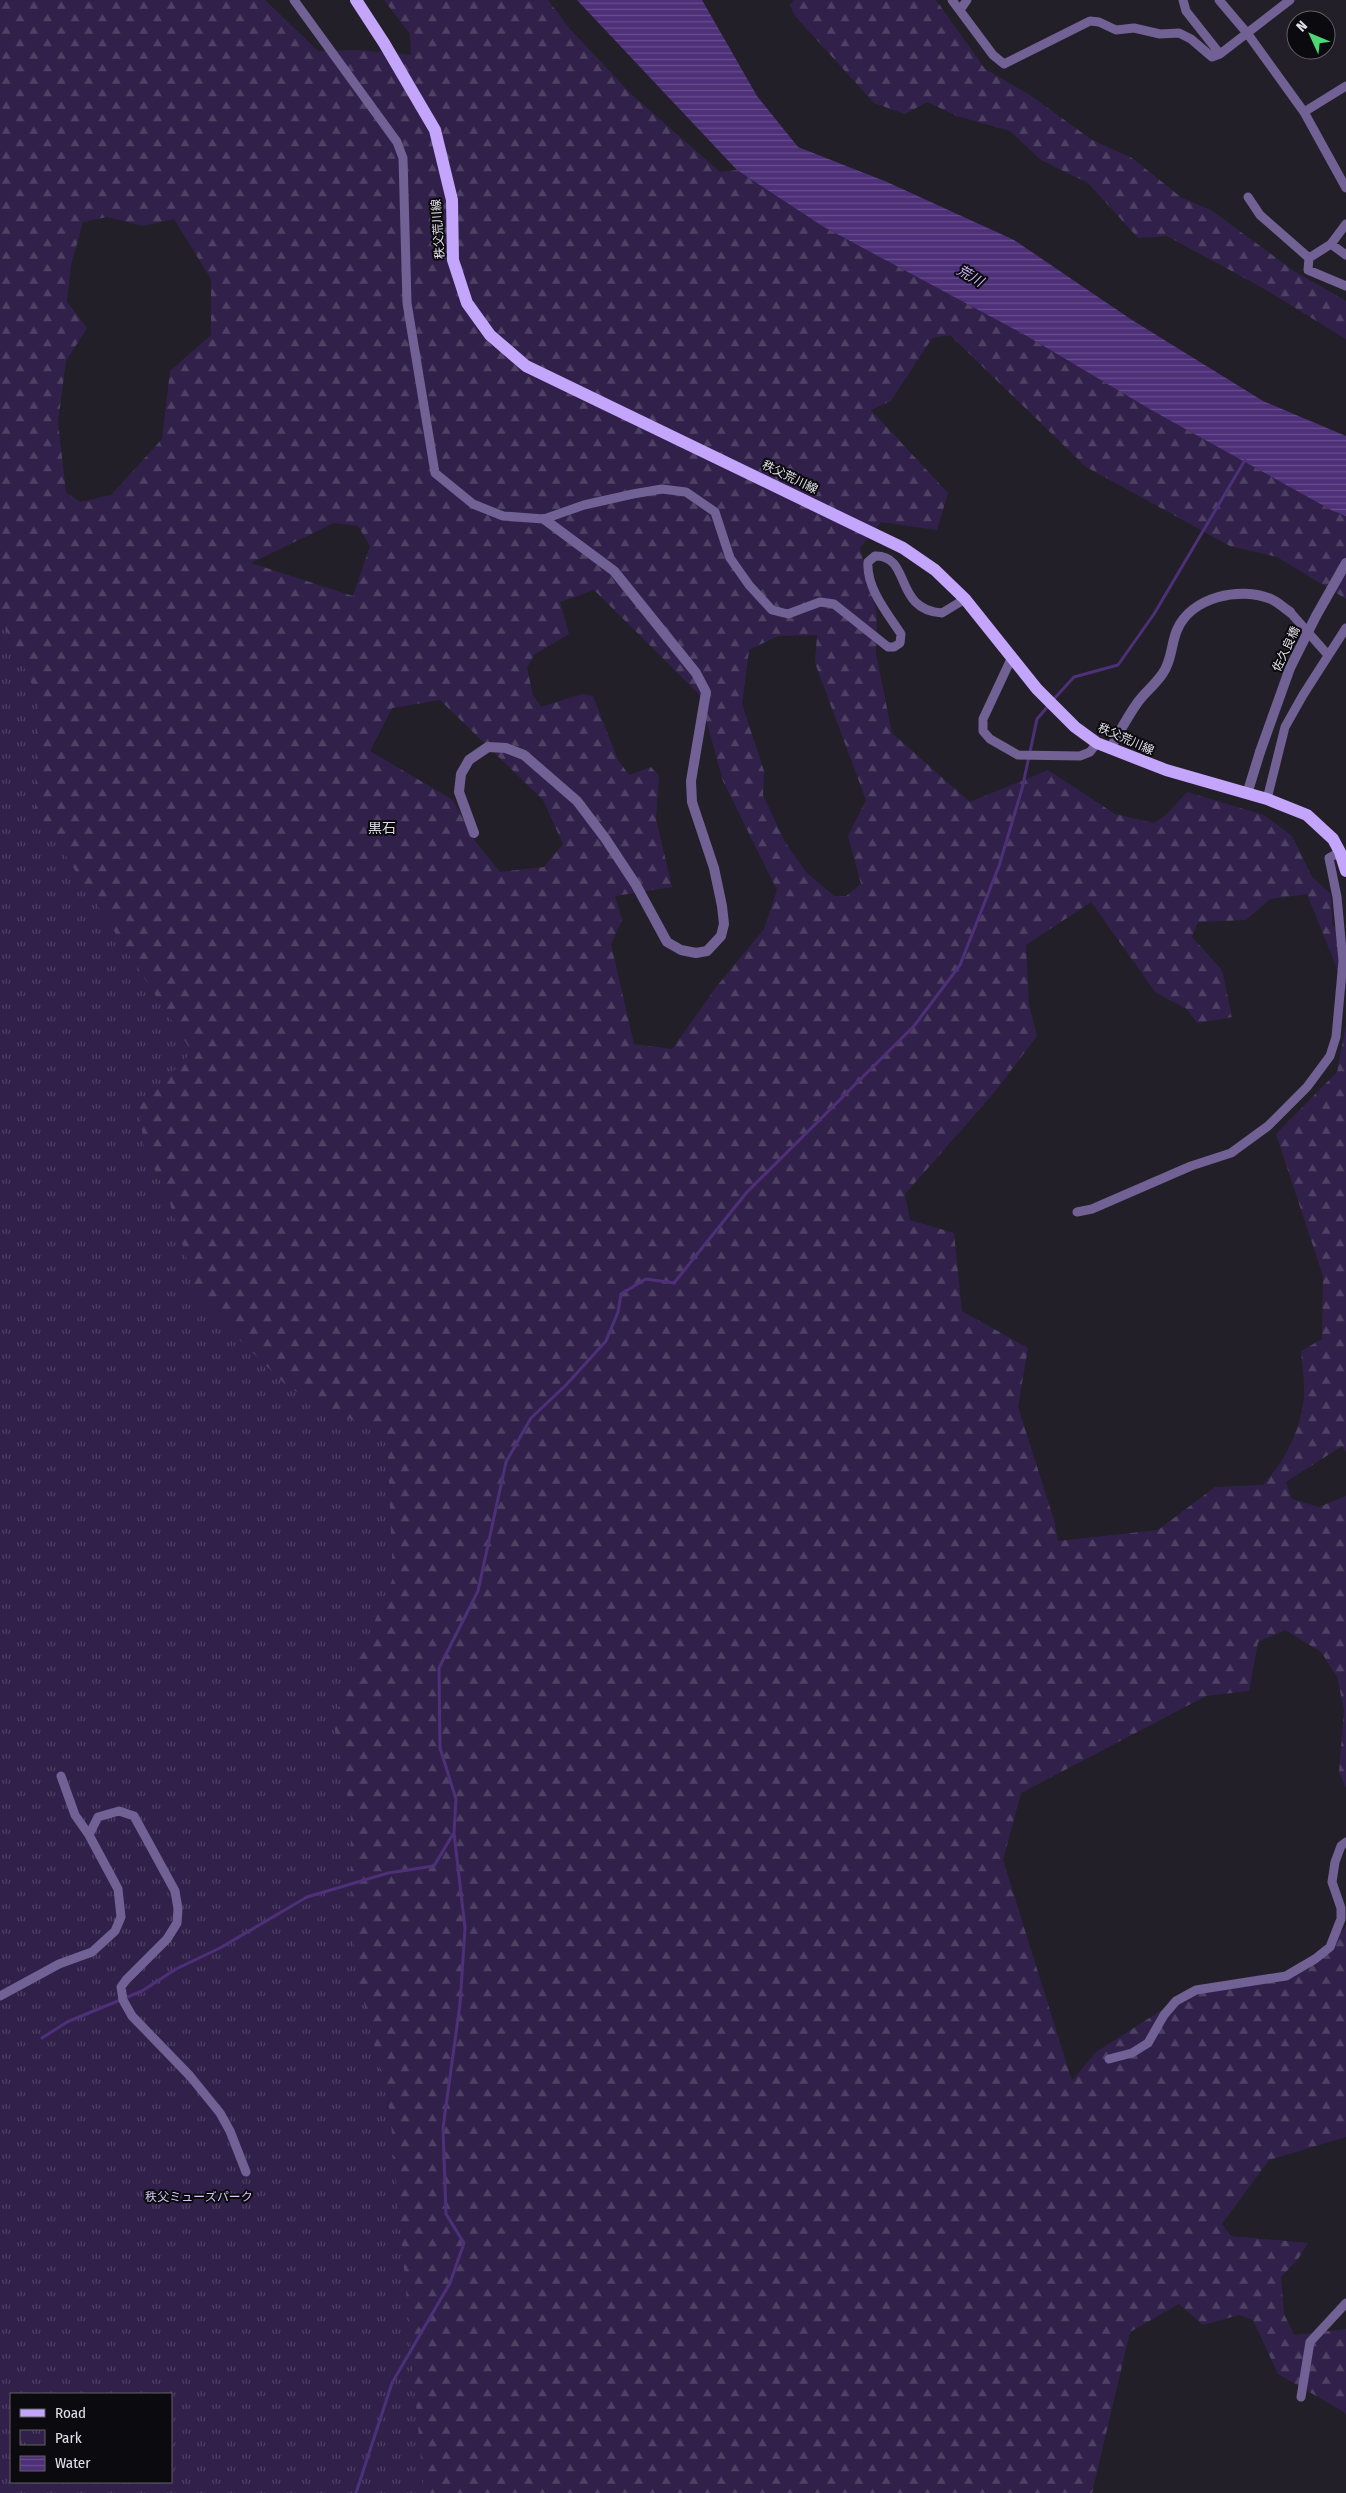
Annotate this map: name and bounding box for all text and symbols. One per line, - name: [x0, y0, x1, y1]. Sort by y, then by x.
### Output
- north arrow: [1286, 10, 1336, 60]
- text: N: [1293, 17, 1311, 35]
- street label: 秩父荒川線: [429, 199, 447, 259]
- water label: 荒川: [954, 262, 988, 291]
- street label: 秩父荒川線: [760, 458, 820, 496]
- street label: 佐久良橋: [1270, 624, 1302, 674]
- street label: 秩父荒川線: [1096, 720, 1156, 758]
- district label: 黒石: [368, 820, 396, 837]
- park label: 秩父ミューズパーク: [145, 2190, 253, 2204]
- legend: [10, 2393, 172, 2483]
- text: Road: [55, 2404, 86, 2422]
- text: Park: [55, 2429, 82, 2447]
- text: Water: [55, 2454, 91, 2472]

